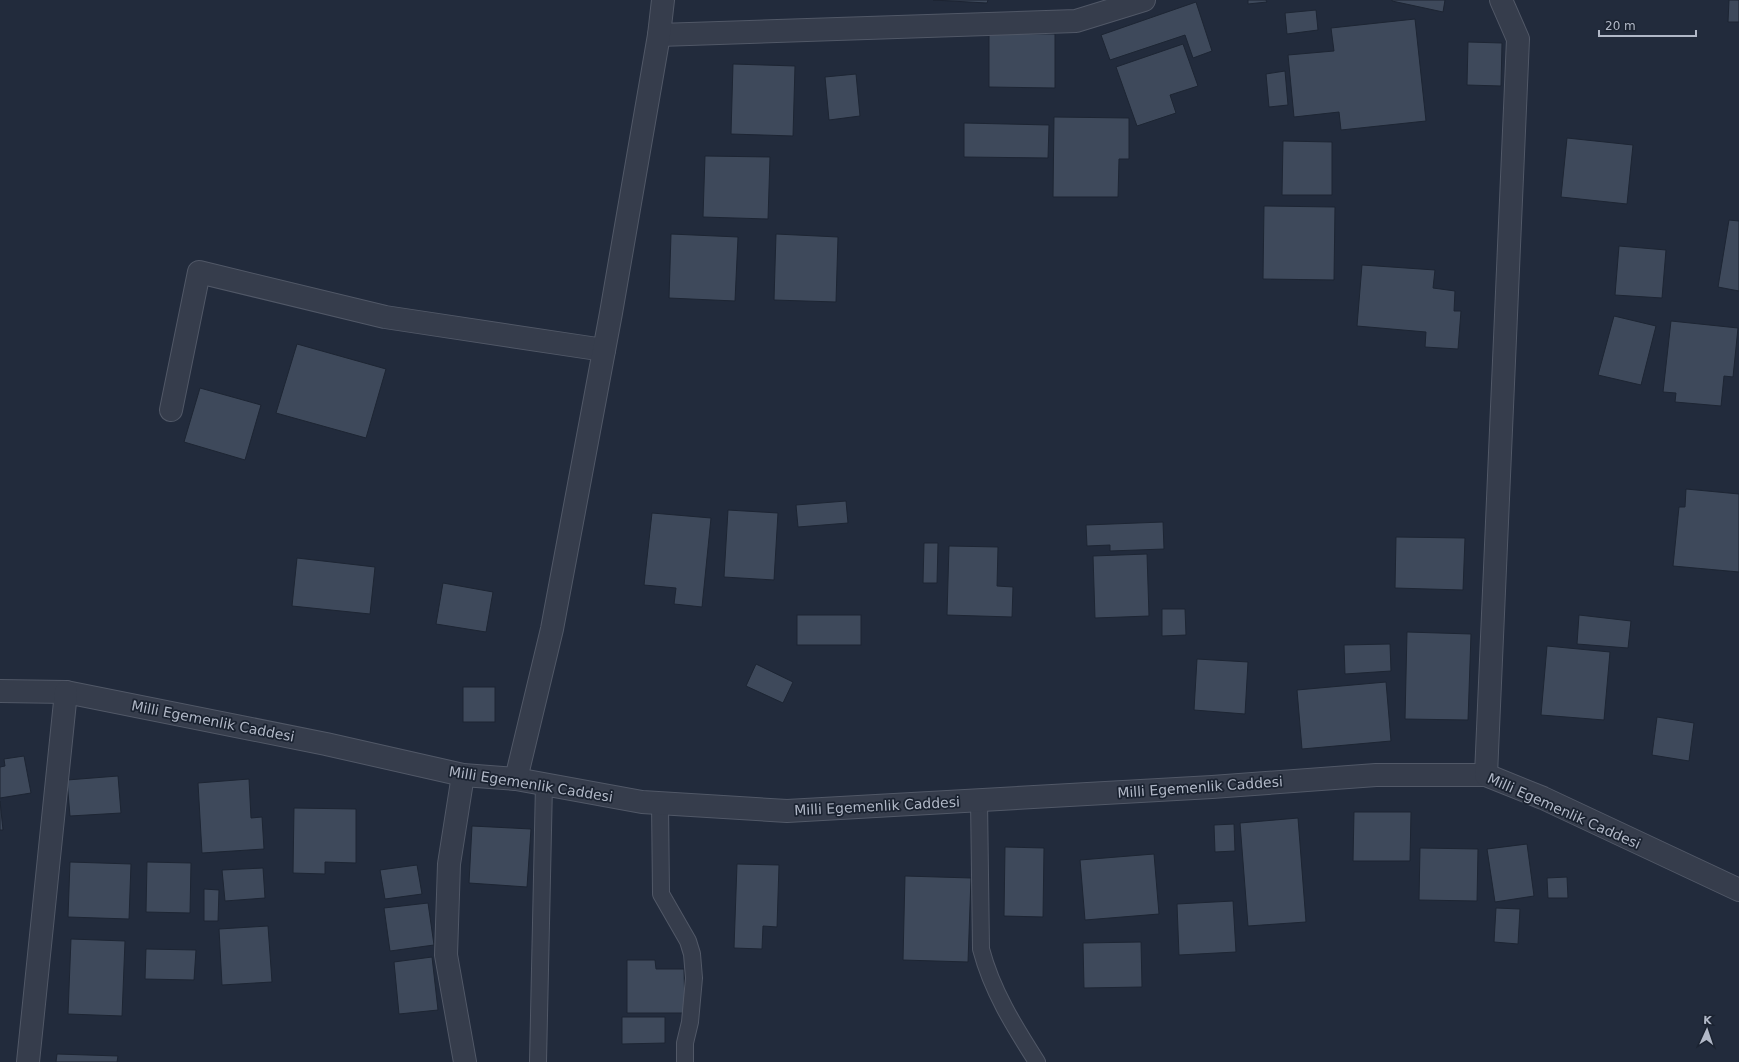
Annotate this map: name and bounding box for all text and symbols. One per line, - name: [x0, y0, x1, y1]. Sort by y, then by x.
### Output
- scale bar: [1599, 12, 1696, 38]
- text: 20 m: [1605, 19, 1636, 33]
- street label: Milli Egemenlik Caddesi: [130, 697, 296, 745]
- street label: Milli Egemenlik Caddesi: [448, 763, 614, 805]
- street label: Milli Egemenlik Caddesi: [1485, 770, 1643, 852]
- street label: Milli Egemenlik Caddesi: [1117, 773, 1283, 801]
- street label: Milli Egemenlik Caddesi: [794, 794, 960, 818]
- north arrow: [1687, 1010, 1727, 1050]
- text: K: [1703, 1014, 1713, 1027]

